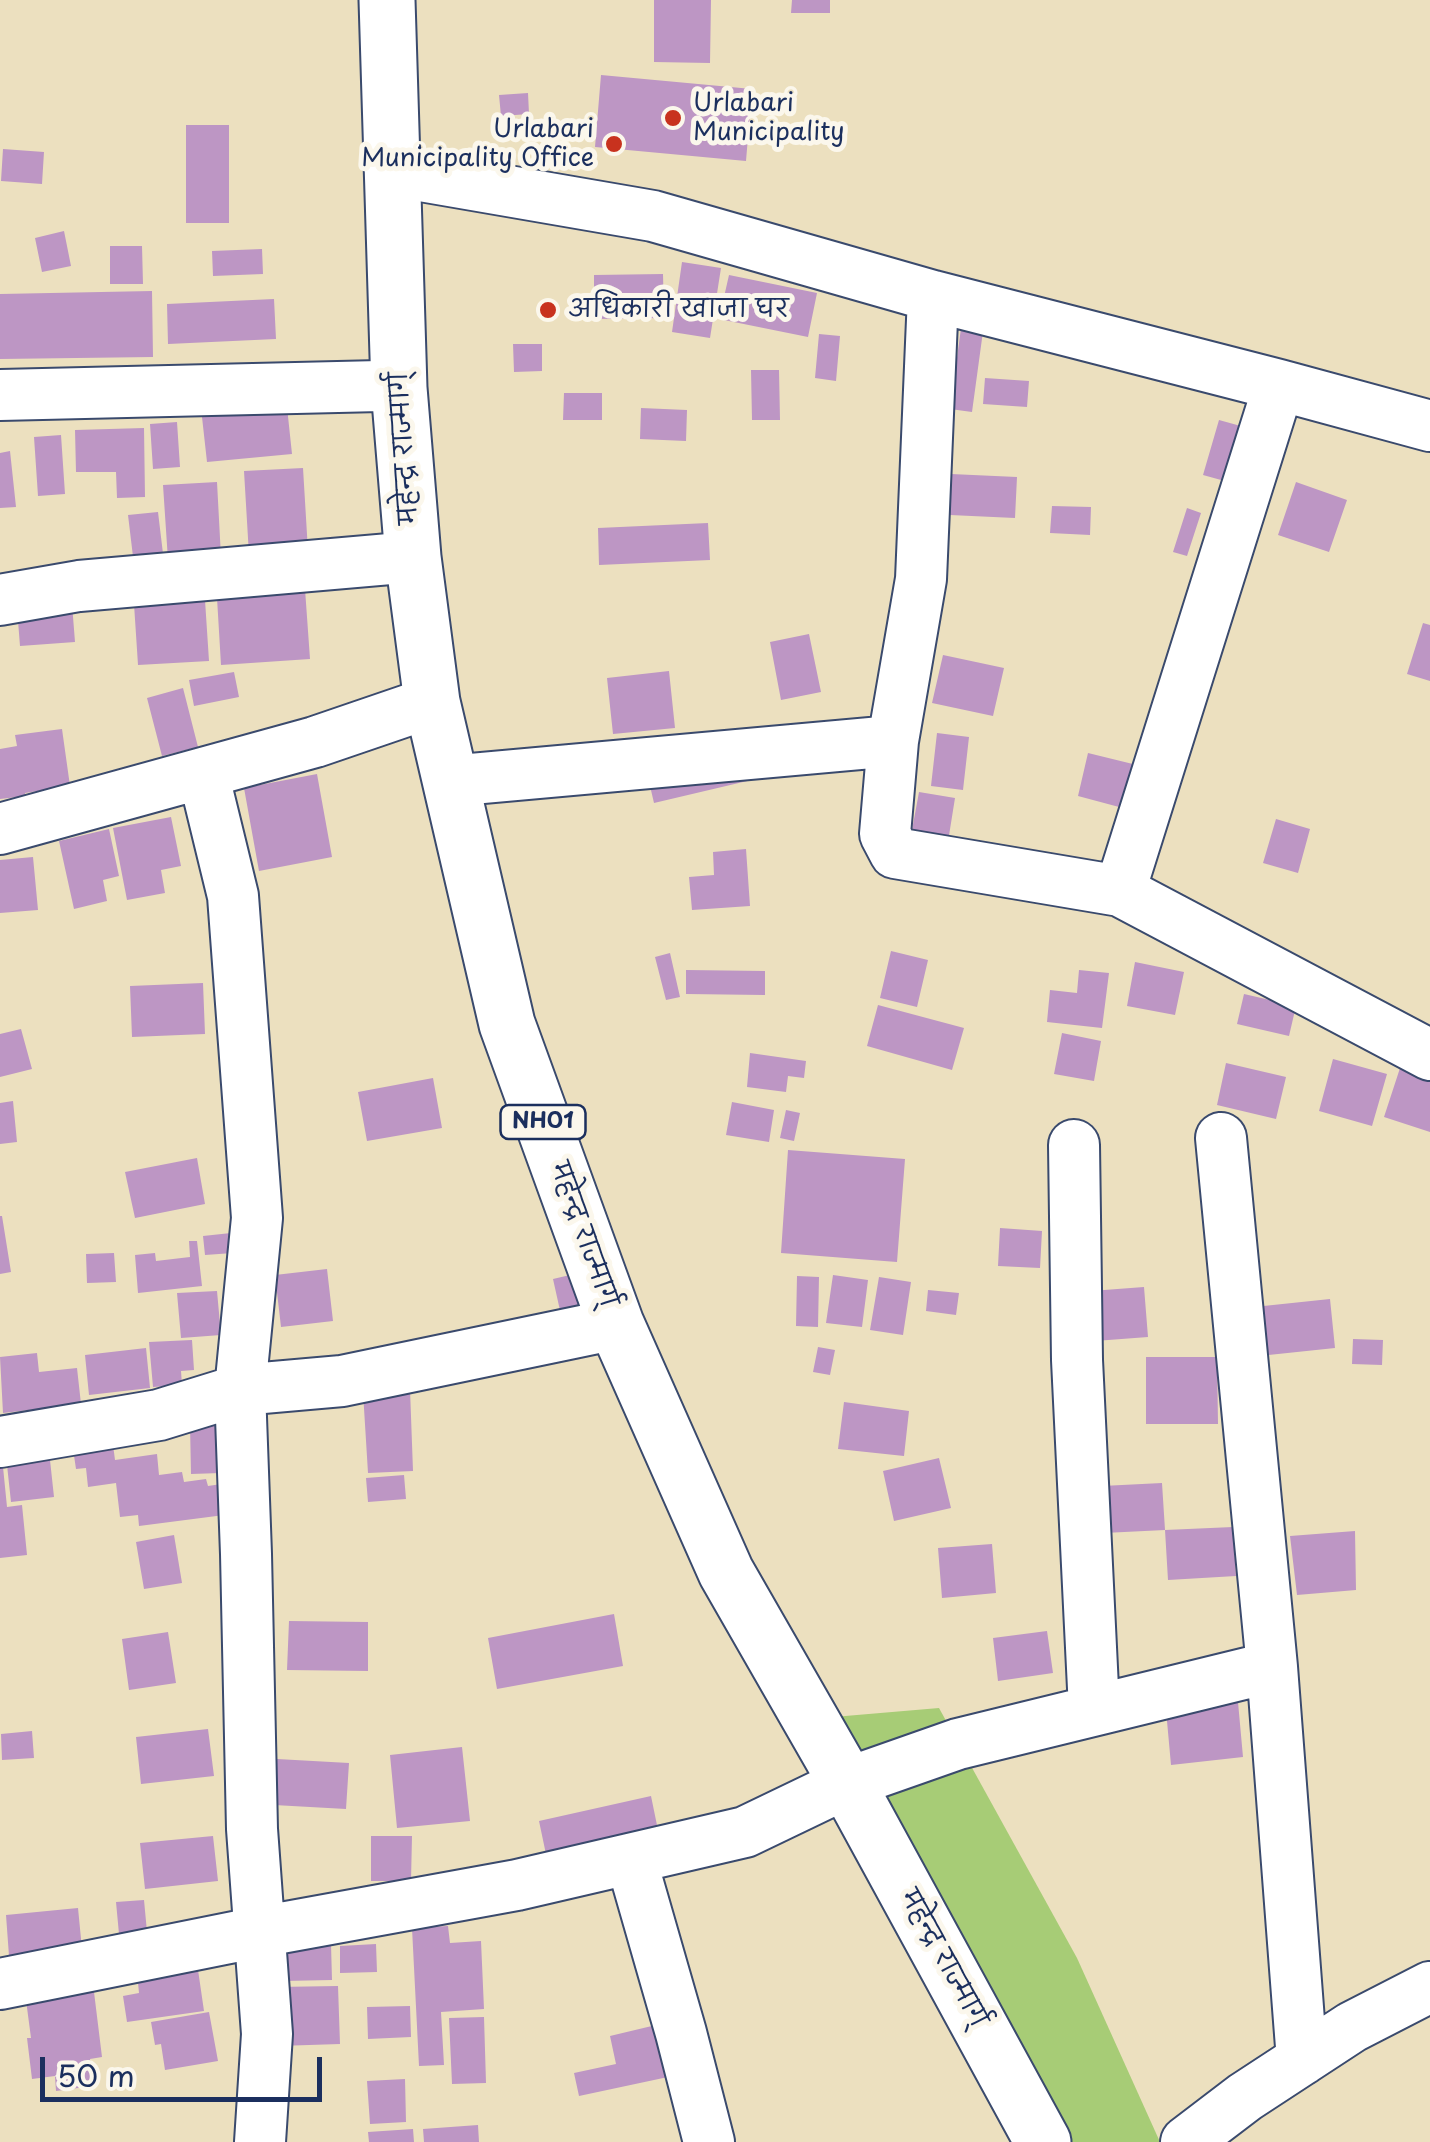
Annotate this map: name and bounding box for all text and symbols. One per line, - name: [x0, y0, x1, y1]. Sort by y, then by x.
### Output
- place label: Urlabari Municipality: [693, 89, 845, 148]
- marker: Urlabari Municipality: [662, 107, 684, 129]
- place label: Urlabari Municipality Office: [361, 115, 594, 174]
- marker: Urlabari Municipality Office: [603, 133, 625, 155]
- place label: अधिकारी खाजा घर: [568, 295, 789, 325]
- marker: अधिकारी खाजा घर: [537, 299, 559, 321]
- street label: महेन्द्र राज्मार्ग्: [385, 371, 425, 525]
- road number: NH01: [500, 1105, 586, 1139]
- street label: महेन्द्र राज्मार्ग्: [543, 1158, 623, 1312]
- street label: महेन्द्र राज्मार्ग्: [893, 1885, 993, 2033]
- scale bar: [45, 2037, 328, 2099]
- text: 50 m: [57, 2052, 135, 2097]

